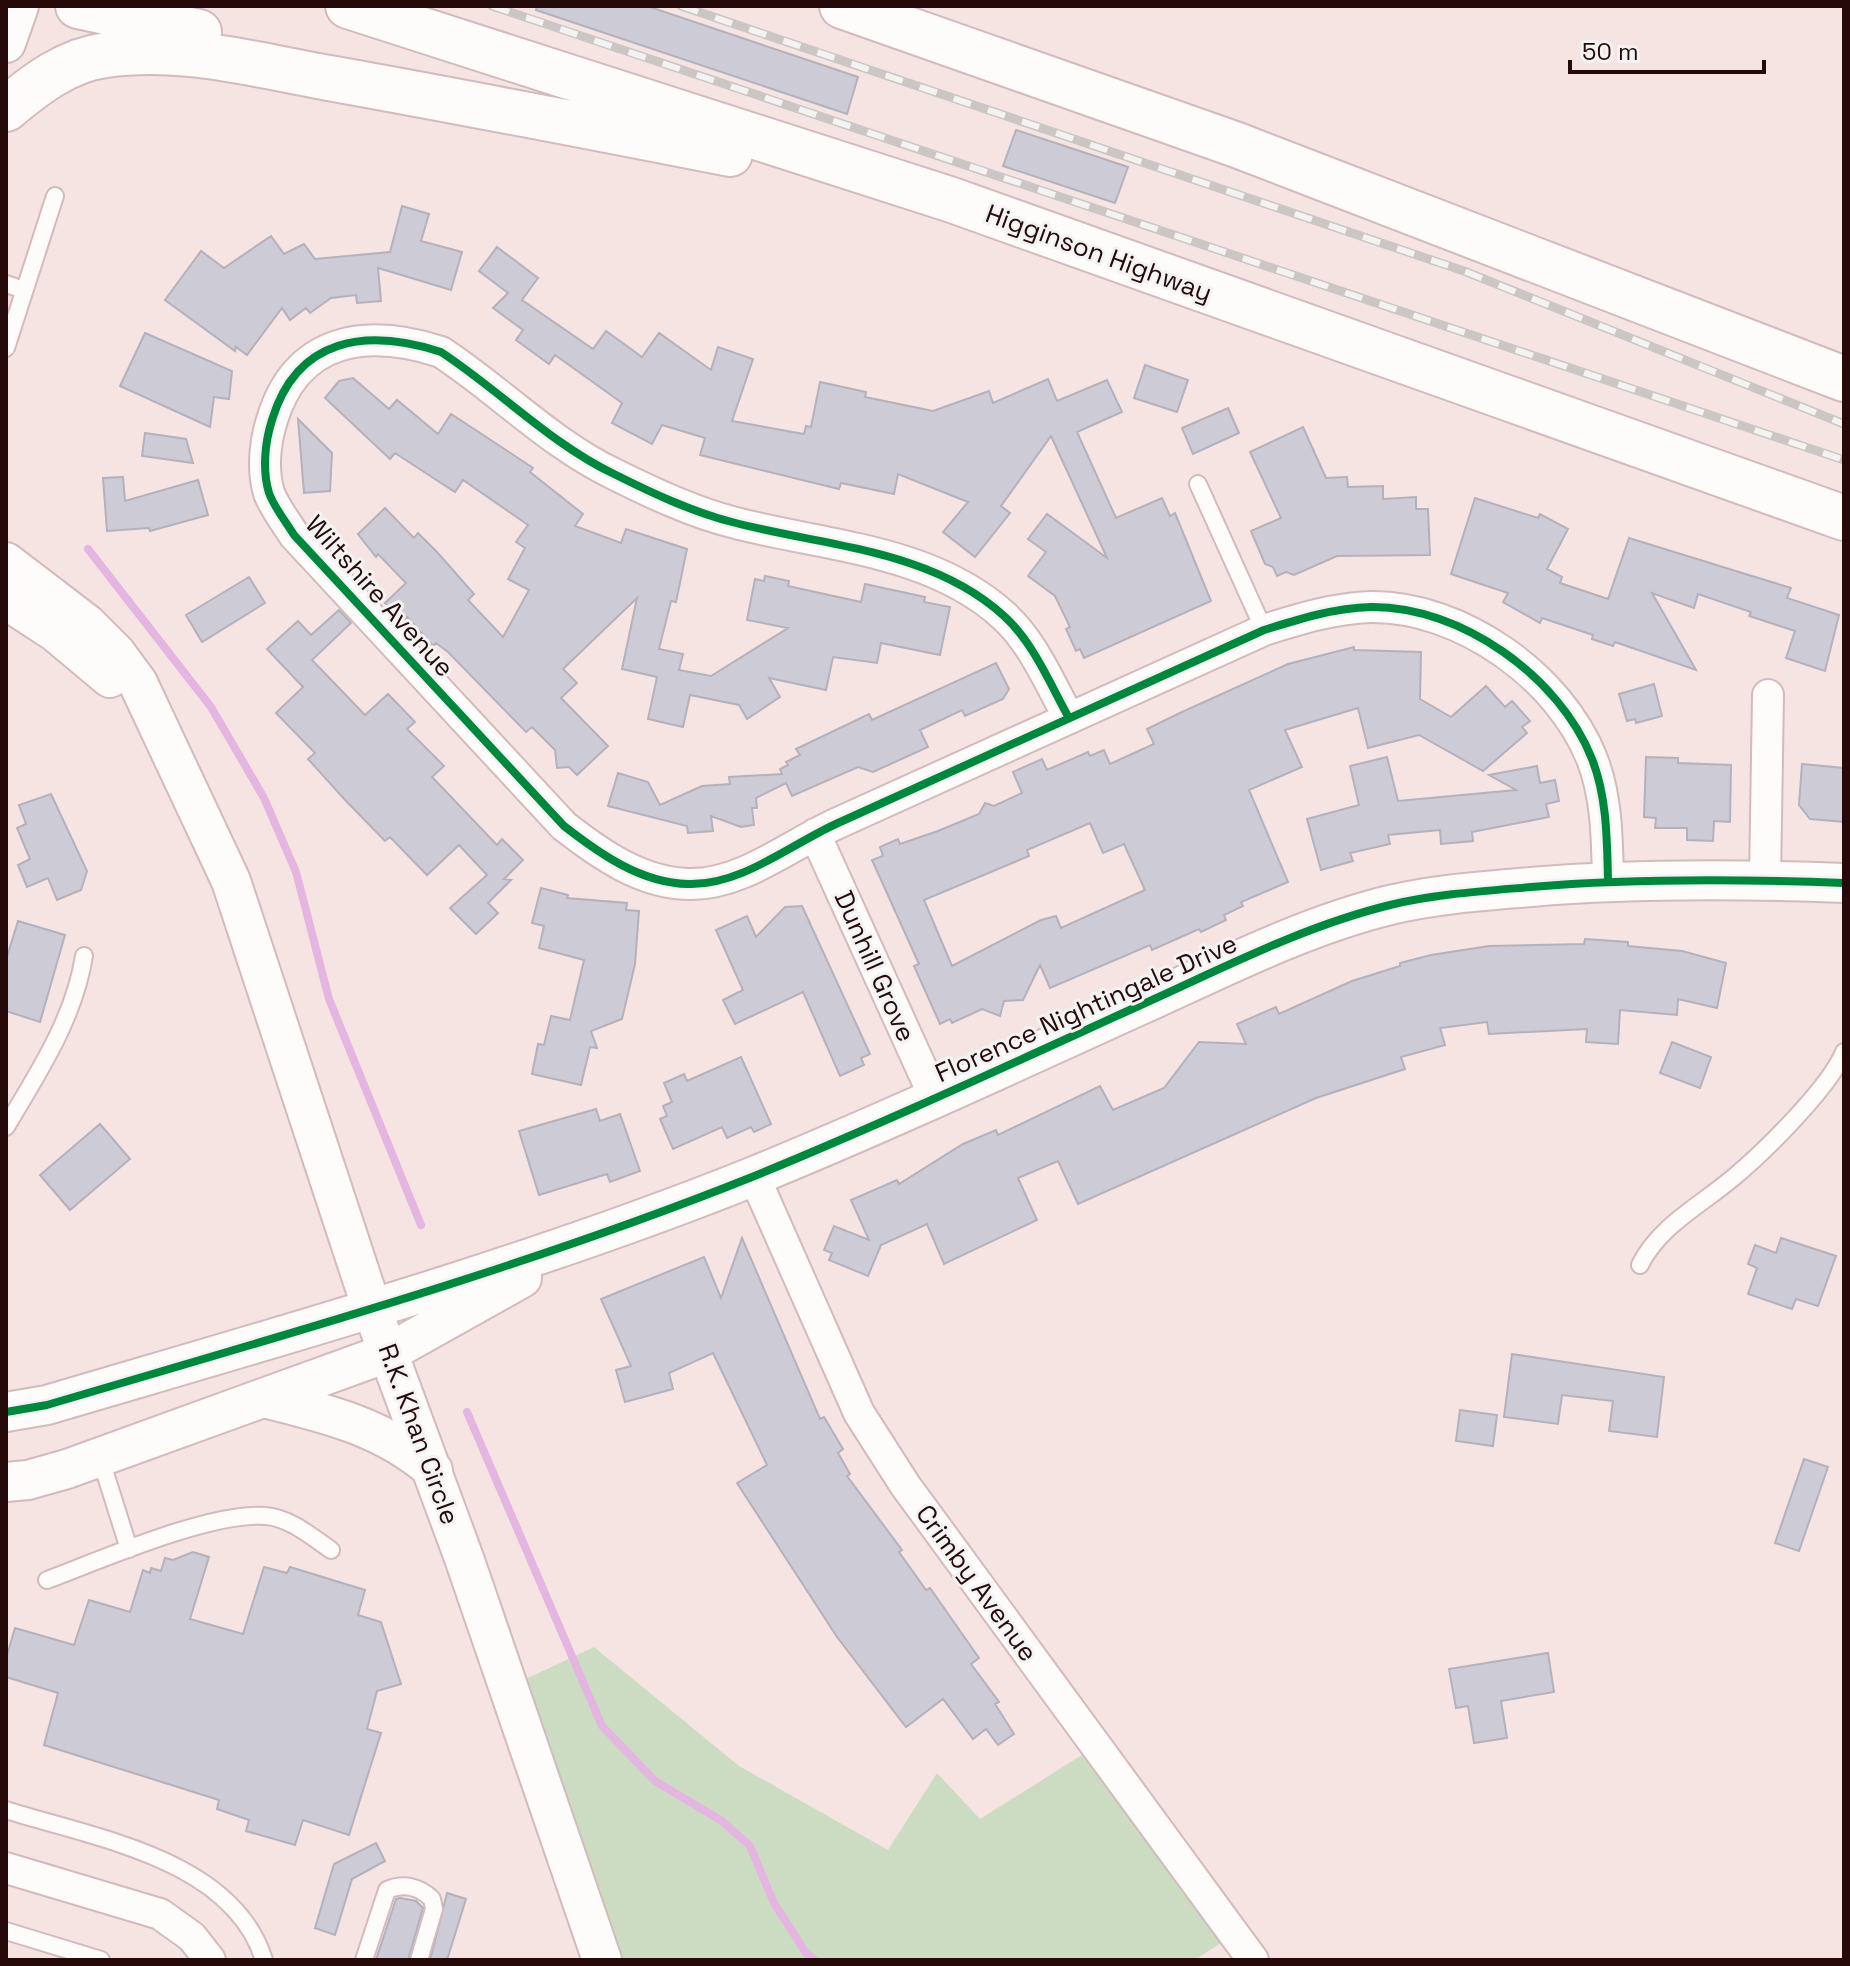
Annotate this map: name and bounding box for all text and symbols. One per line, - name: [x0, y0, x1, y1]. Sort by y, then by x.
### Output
- scale bar: [1570, 24, 1764, 74]
- text: 50 m: [1582, 36, 1639, 67]
- street label: Higginson Highway: [981, 196, 1217, 310]
- street label: Wiltshire Avenue: [298, 508, 462, 684]
- street label: Dunhill Grove: [827, 885, 923, 1047]
- street label: Florence Nightingale Drive: [930, 926, 1242, 1090]
- street label: R.K. Khan Circle: [370, 1339, 468, 1529]
- street label: Crimby Avenue: [909, 1498, 1045, 1668]

